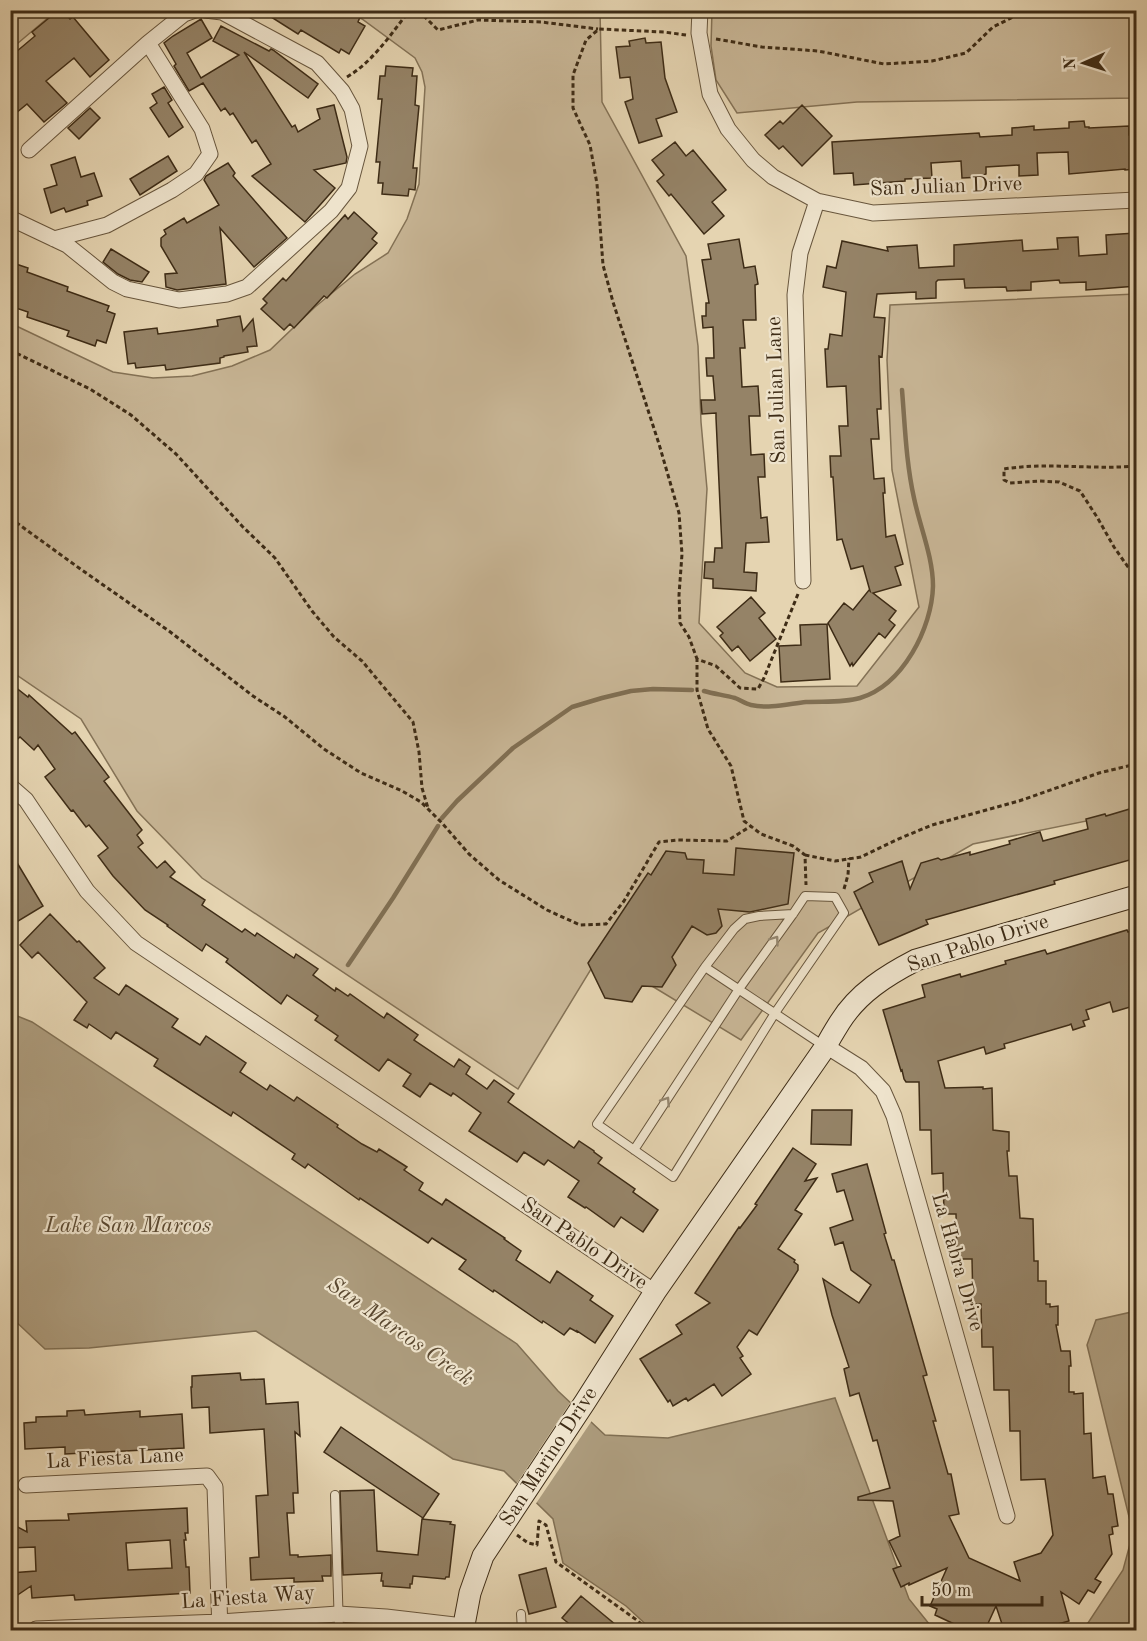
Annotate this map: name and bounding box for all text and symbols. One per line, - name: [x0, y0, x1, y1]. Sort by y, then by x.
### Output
- north arrow: [1054, 33, 1114, 93]
- text: N: [1063, 56, 1079, 70]
- street label: San Julian Drive: [869, 174, 1023, 200]
- street label: San Julian Lane: [764, 316, 790, 464]
- street label: San Pablo Drive: [905, 911, 1051, 977]
- one-way arrow: [768, 935, 779, 946]
- one-way arrow: [659, 1097, 670, 1108]
- street label: La Habra Drive: [927, 1190, 987, 1334]
- street label: San Pablo Drive: [517, 1194, 651, 1294]
- water label: Lake San Marcos: [44, 1215, 211, 1237]
- water label: San Marcos Creek: [323, 1273, 477, 1391]
- street label: San Marino Drive: [496, 1384, 602, 1530]
- street label: La Fiesta Lane: [46, 1445, 184, 1473]
- scale bar: [922, 1569, 1042, 1607]
- text: 50 m: [931, 1582, 971, 1600]
- street label: La Fiesta Way: [180, 1583, 316, 1613]

